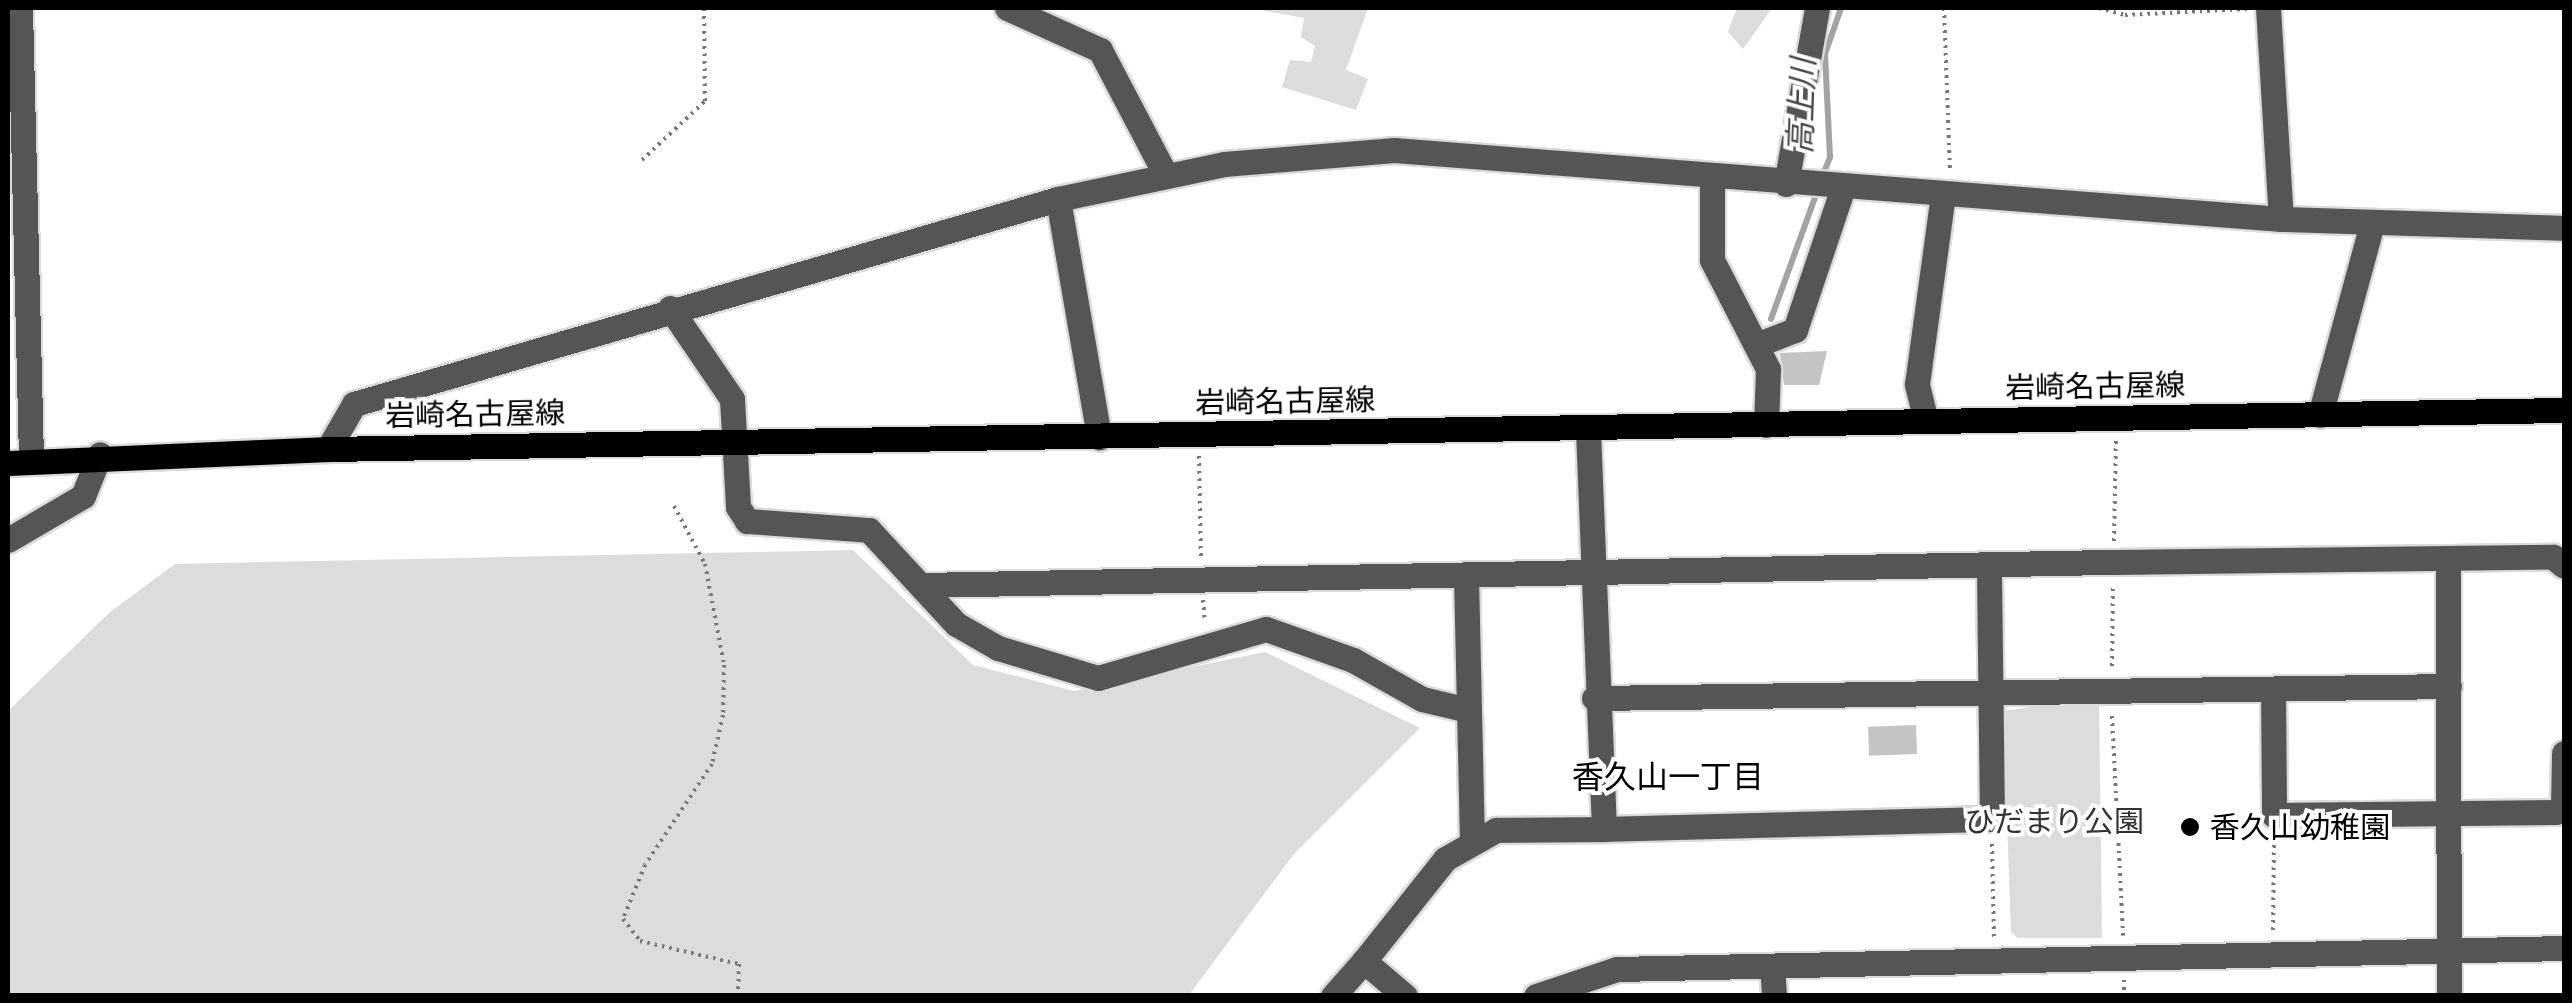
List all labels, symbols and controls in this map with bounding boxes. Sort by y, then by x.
water label: 高上川 [1781,57,1823,155]
street label: 岩崎名古屋線 [2005,366,2185,406]
street label: 岩崎名古屋線 [1195,381,1375,421]
street label: 岩崎名古屋線 [385,394,565,434]
district label: 香久山一丁目 [1572,758,1764,796]
park label: ひだまり公園 [1964,803,2144,839]
place label: 香久山幼稚園 [2210,809,2390,845]
marker: 香久山幼稚園 [2179,816,2201,838]

